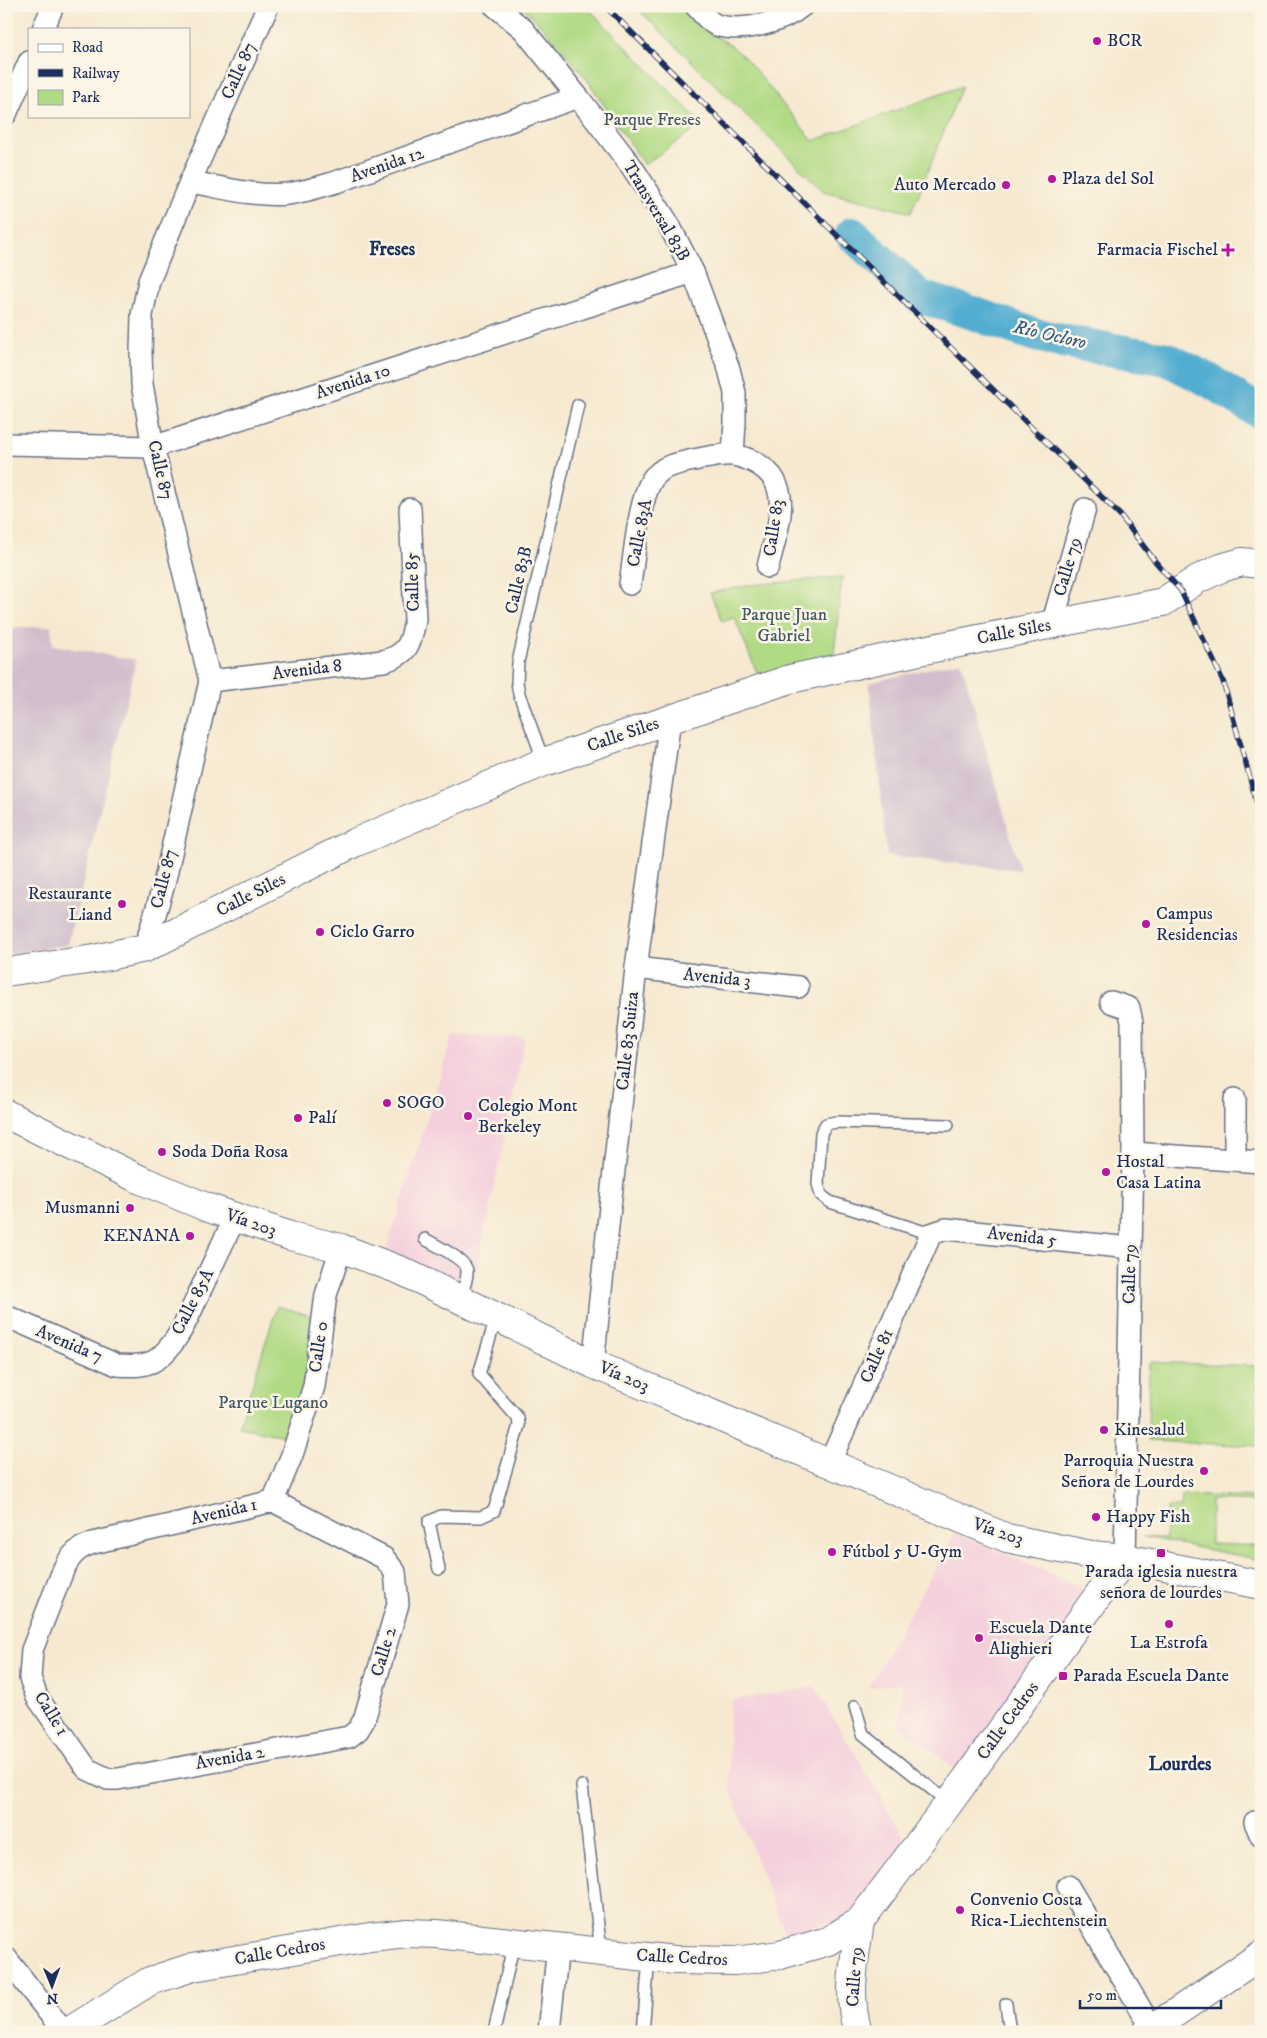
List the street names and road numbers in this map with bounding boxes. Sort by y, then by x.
street label: Calle 87 [217,39,261,103]
street label: Avenida 12 [347,142,427,188]
street label: Transversal 83B [617,157,695,265]
street label: Avenida 10 [313,360,393,404]
street label: Calle 87 [143,438,177,502]
street label: Calle 83A [623,497,657,569]
street label: Calle 83 [759,498,789,558]
street label: Calle 79 [1049,535,1087,599]
street label: Calle 83B [501,544,537,616]
street label: Calle 85 [401,552,425,612]
street label: Calle Siles [975,614,1053,650]
street label: Avenida 8 [271,655,343,685]
street label: Calle Siles [584,712,662,758]
street label: Calle 87 [146,847,182,911]
street label: Calle Siles [213,868,289,922]
street label: Avenida 3 [682,964,752,992]
street label: Calle 83 Suiza [612,990,644,1092]
street label: Vía 203 [222,1204,279,1242]
street label: Avenida 5 [986,1222,1058,1252]
street label: Calle 79 [1118,1244,1142,1304]
street label: Calle 85A [167,1265,219,1339]
street label: Avenida 7 [32,1320,106,1368]
street label: Calle 0 [305,1320,333,1374]
street label: Calle 81 [855,1325,899,1387]
street label: Vía 203 [595,1356,652,1397]
street label: Avenida 1 [189,1494,259,1530]
street label: Vía 203 [969,1513,1026,1551]
street label: Calle 2 [366,1624,402,1679]
street label: Calle Cedros [972,1678,1044,1764]
street label: Calle 1 [29,1688,73,1740]
street label: Avenida 2 [194,1741,266,1775]
street label: Calle Cedros [233,1933,327,1971]
street label: Calle Cedros [636,1945,728,1971]
street label: Calle 79 [842,1946,868,2008]

